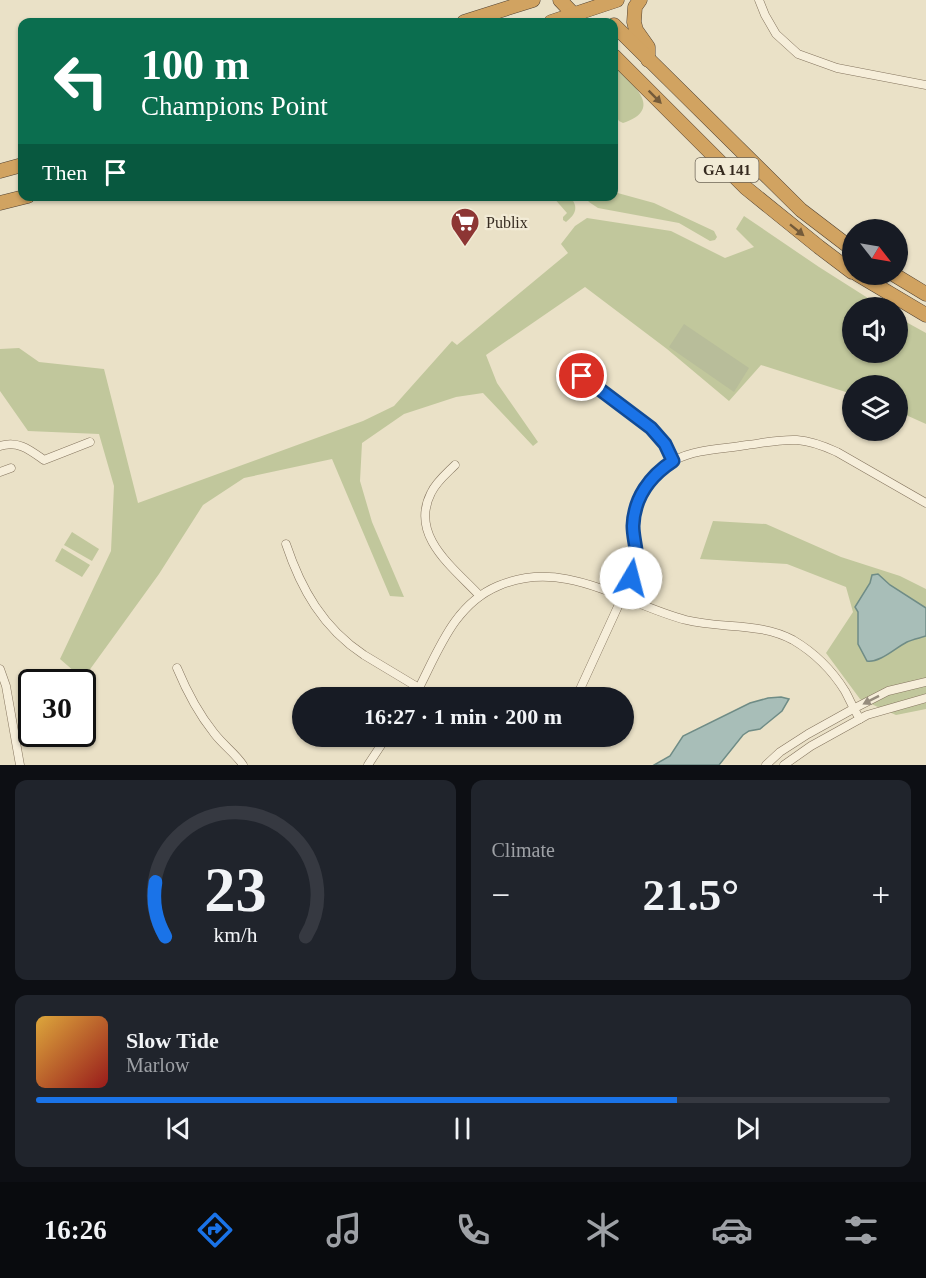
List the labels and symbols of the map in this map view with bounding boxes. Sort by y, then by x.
one-way arrow [647,90,661,104]
road number: GA 141 [696,158,758,182]
supermarket icon: Publix [449,206,481,248]
place label: Publix [486,214,528,231]
north arrow [842,219,908,285]
one-way arrow [790,223,805,235]
pin [556,350,607,401]
position arrow [599,546,663,610]
speed limit sign: 30 [18,669,96,747]
one-way arrow [862,695,879,705]

